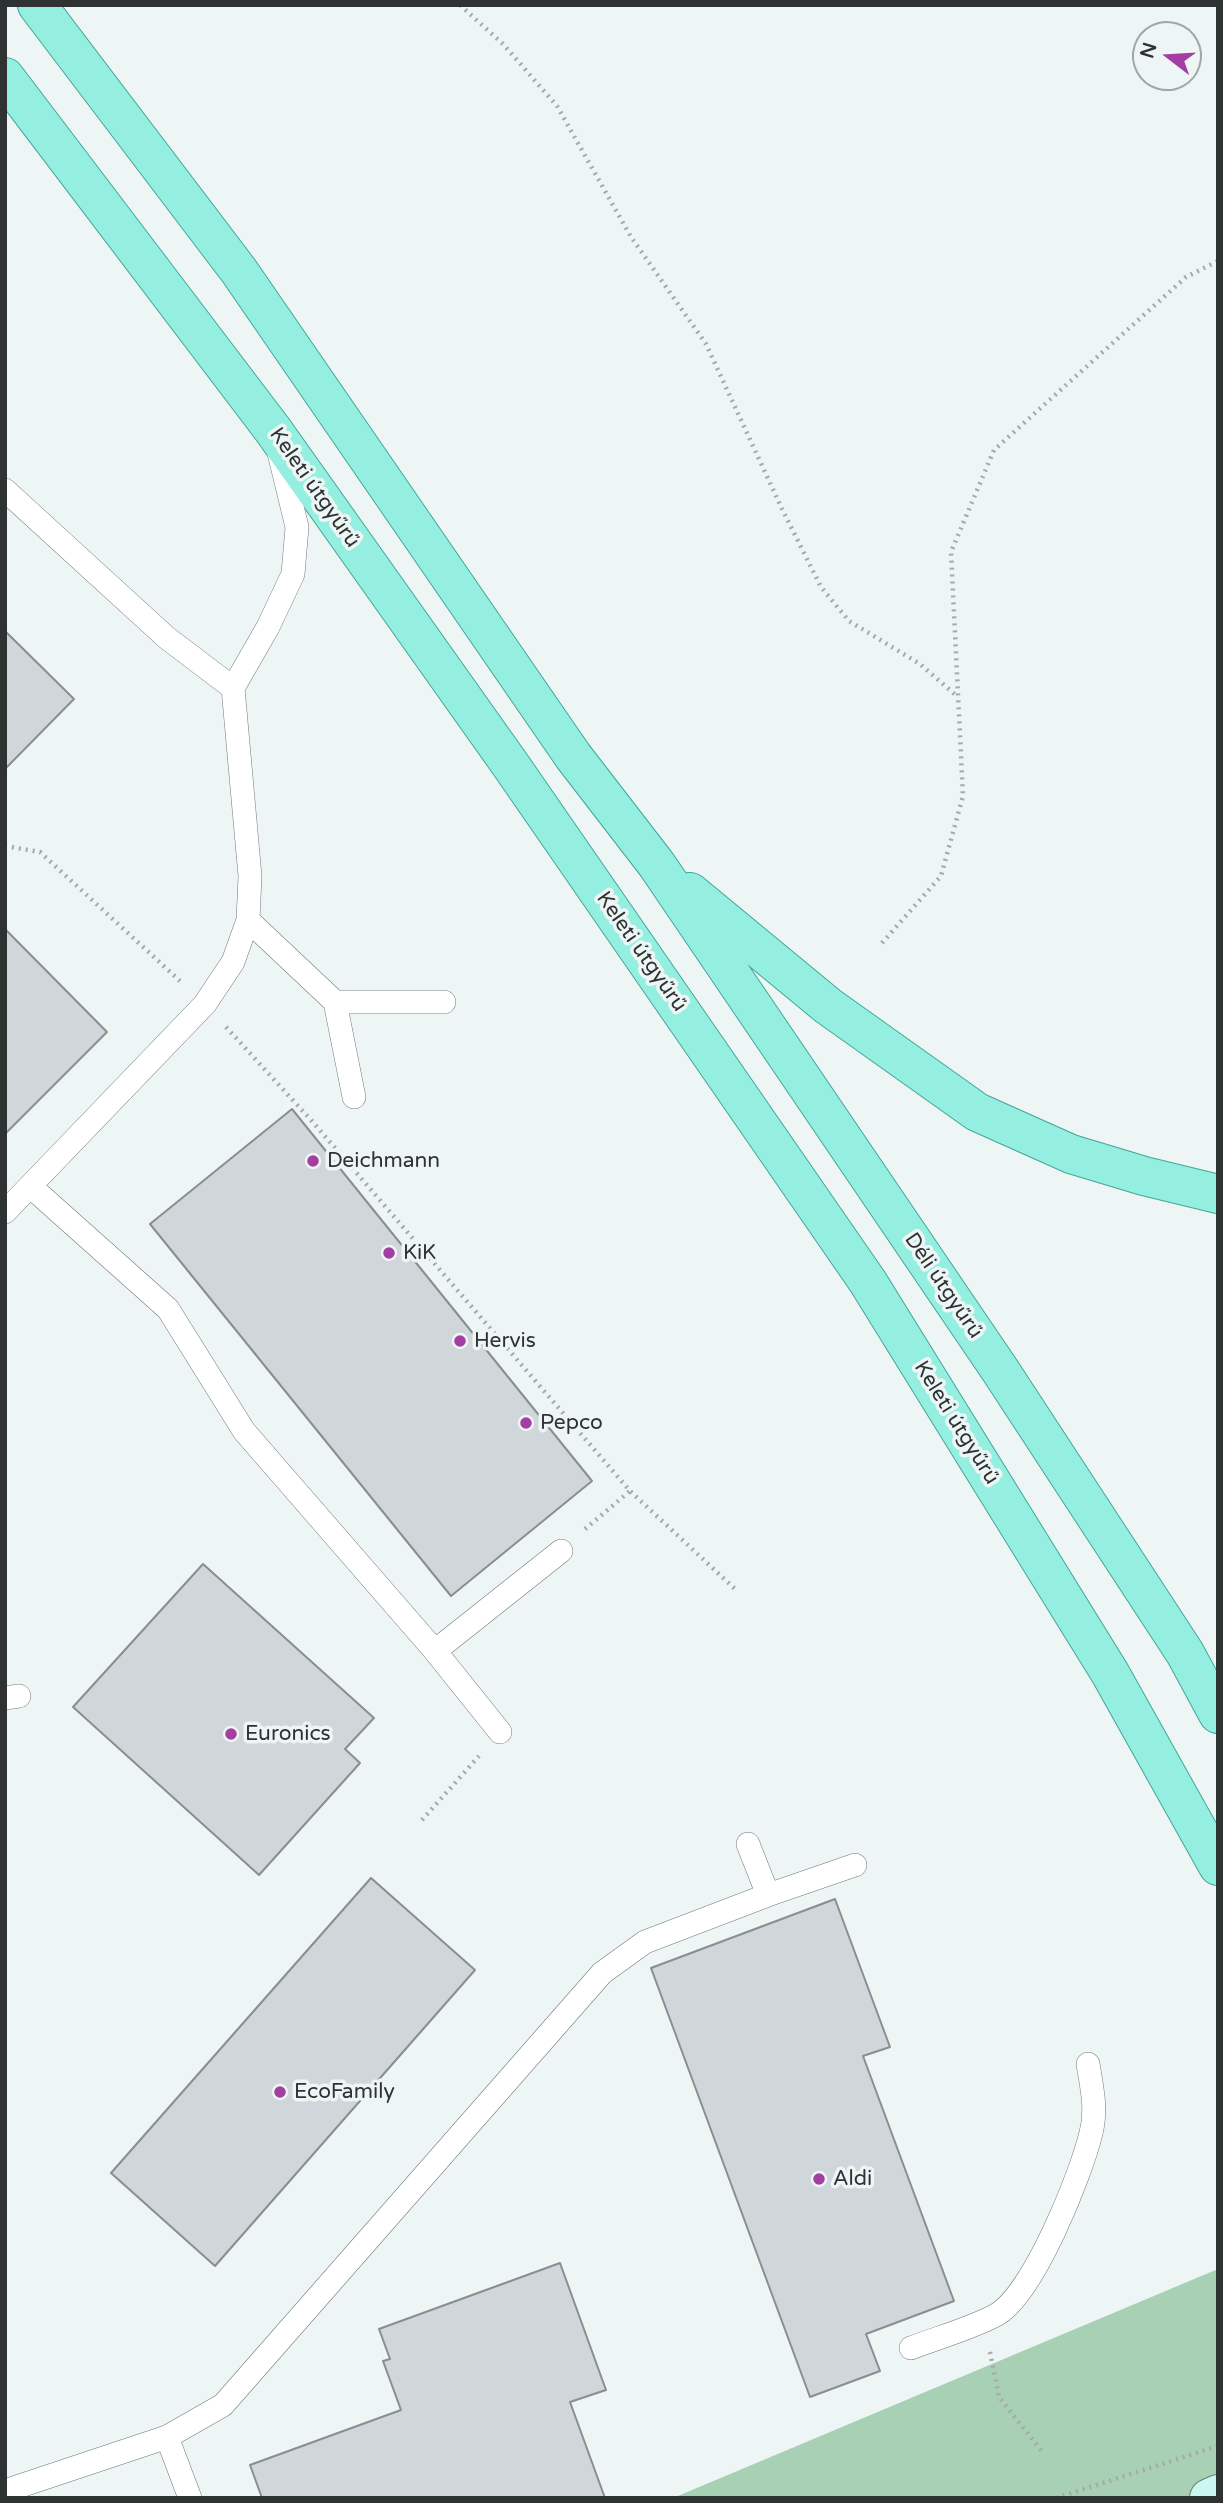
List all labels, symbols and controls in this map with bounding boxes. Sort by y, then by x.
north arrow [1132,21,1202,91]
text: N [1136,40,1162,61]
street label: Keleti útgyűrű [263,423,365,553]
street label: Keleti útgyűrű [590,887,692,1017]
place label: Deichmann [327,1148,440,1174]
marker: Deichmann [305,1153,321,1169]
street label: Déli útgyűrű [898,1228,988,1344]
place label: KiK [403,1240,436,1266]
marker: KiK [381,1245,397,1261]
place label: Hervis [474,1328,536,1354]
marker: Hervis [452,1333,468,1349]
street label: Keleti útgyűrű [908,1357,1004,1489]
place label: Pepco [540,1410,603,1436]
marker: Pepco [518,1415,534,1431]
place label: Euronics [245,1721,331,1747]
marker: Euronics [223,1726,239,1742]
place label: EcoFamily [294,2079,395,2105]
marker: EcoFamily [272,2084,288,2100]
place label: Aldi [833,2166,872,2192]
marker: Aldi [811,2171,827,2187]

